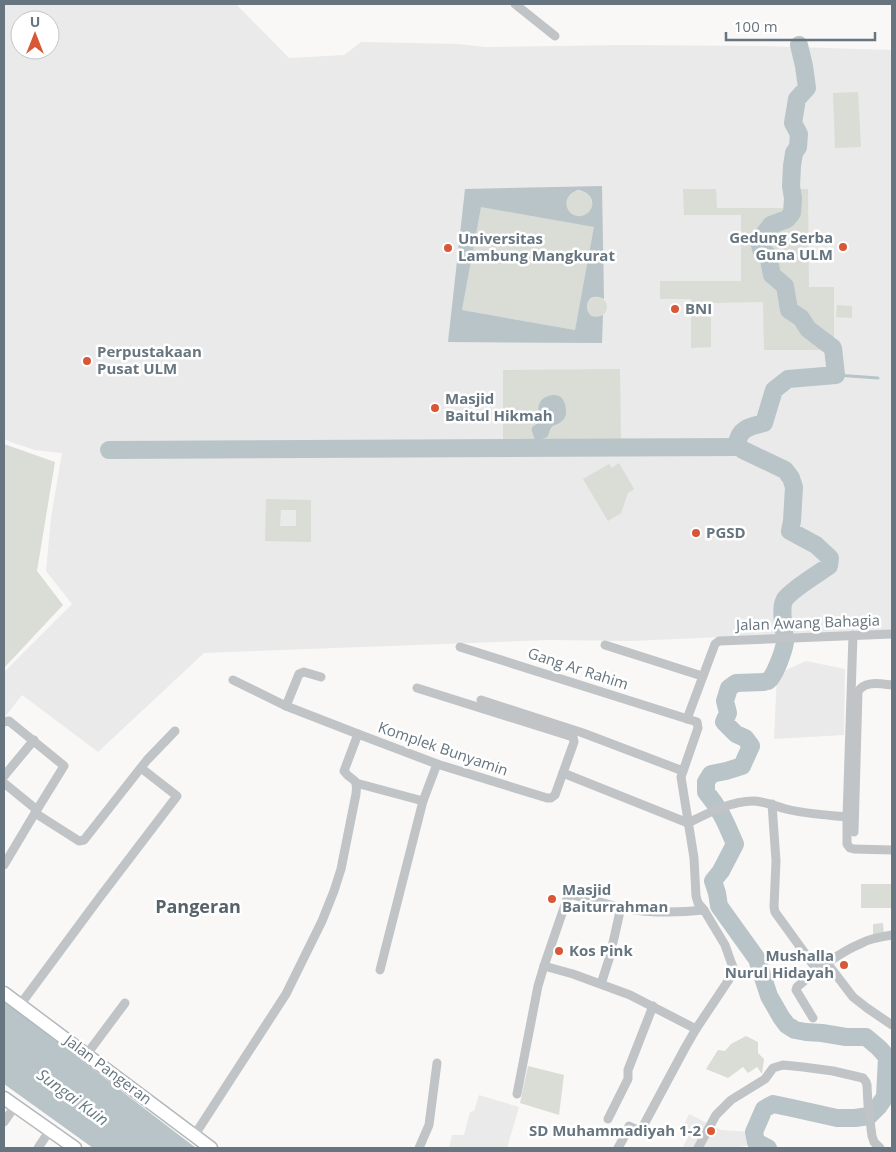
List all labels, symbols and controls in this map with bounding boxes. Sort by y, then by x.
north arrow [10,10,60,60]
scale bar [726,10,875,42]
text: U [30,12,40,31]
text: 100 m [734,16,778,36]
place label: Gedung Serba Guna ULM [729,227,833,264]
place label: Universitas Lambung Mangkurat [458,228,615,265]
marker: Gedung Serba Guna ULM [837,241,849,253]
marker: Universitas Lambung Mangkurat [442,242,454,254]
place label: BNI [685,298,712,318]
marker: BNI [669,303,681,315]
place label: Perpustakaan Pusat ULM [97,341,202,378]
marker: Perpustakaan Pusat ULM [81,355,93,367]
place label: Masjid Baitul Hikmah [445,388,553,425]
marker: Masjid Baitul Hikmah [429,402,441,414]
place label: PGSD [706,522,746,542]
marker: PGSD [690,527,702,539]
street label: Jalan Awang Bahagia [734,609,880,635]
street label: Gang Ar Rahim [526,642,631,694]
street label: Komplek Bunyamin [376,716,511,780]
place label: Masjid Baiturrahman [562,879,668,916]
marker: Masjid Baiturrahman [546,893,558,905]
district label: Pangeran [155,894,241,918]
place label: Kos Pink [569,940,633,960]
marker: Kos Pink [553,945,565,957]
place label: Mushalla Nurul Hidayah [725,945,834,982]
marker: Mushalla Nurul Hidayah [838,959,850,971]
street label: Jalan Pangeran [59,1029,156,1109]
water label: Sungai Kuin [33,1064,113,1130]
place label: SD Muhammadiyah 1-2 [529,1120,701,1140]
marker: SD Muhammadiyah 1-2 [705,1125,717,1137]

